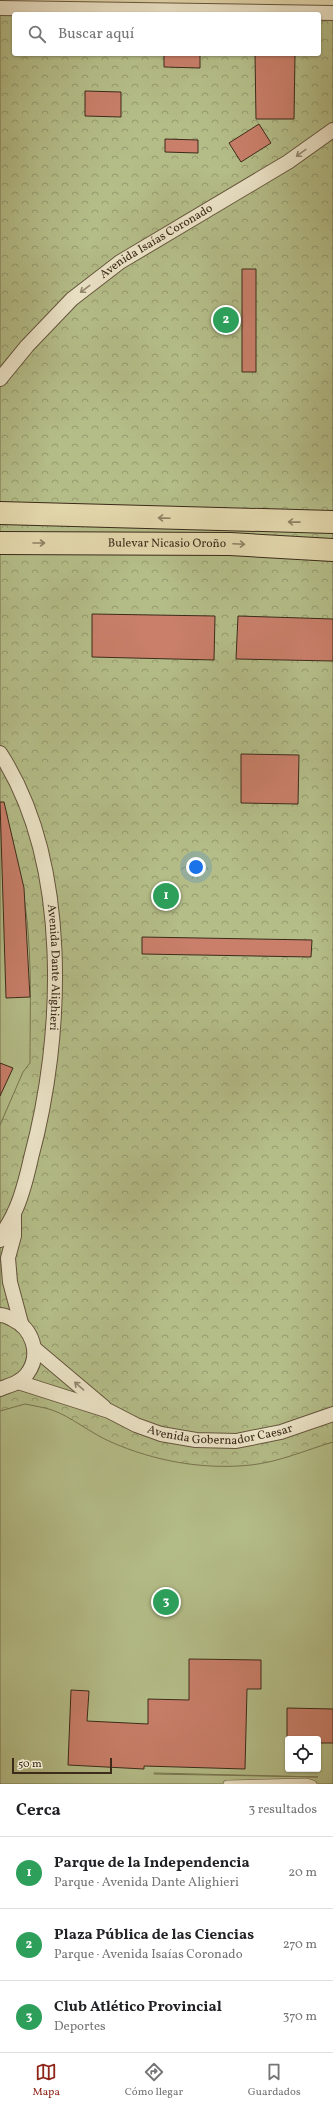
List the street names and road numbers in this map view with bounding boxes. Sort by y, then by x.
street label: Avenida Isaías Coronado [97,201,216,283]
street label: Bulevar Nicasio Oroño [108,535,226,552]
street label: Avenida Dante Alighieri [43,903,63,1032]
street label: Avenida Gobernador Caesar [145,1421,295,1449]

